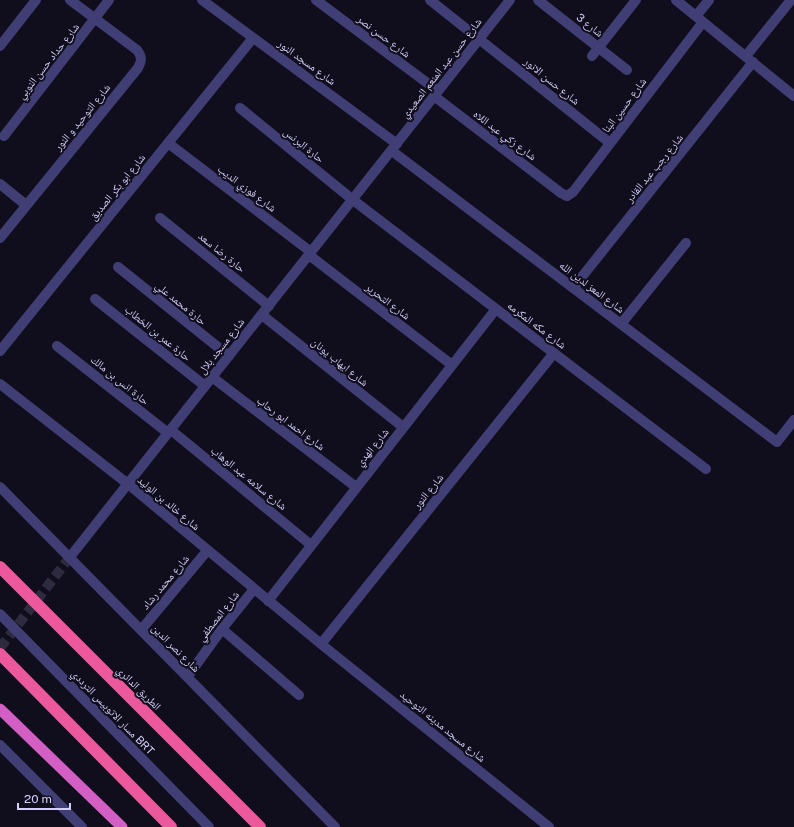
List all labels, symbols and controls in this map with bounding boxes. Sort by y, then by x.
street label: شارع 3 [574,11,606,40]
street label: شارع حسن نصر [354,12,413,61]
street label: شارع حسن عبد المنعم الصعيدي [398,16,486,122]
street label: شارع حداد حسن النوبي [15,21,84,103]
street label: شارع مسجد النور [274,36,338,88]
street label: شارع حسن الانور [521,54,582,108]
street label: شارع حسين البنا [600,75,649,135]
street label: شارع التوحيد و النور [51,81,113,154]
street label: شارع زكي عبد اللاه [470,108,539,165]
street label: حارة البرنس [281,125,326,166]
street label: شارع رجب عبد القادر [622,132,686,206]
street label: شارع ابو بكر الصديق [87,151,148,223]
street label: شارع فوزي الديب [214,162,279,216]
street label: حارة رضا سعد [196,230,248,274]
street label: شارع المعز لدين الله [557,259,627,316]
street label: حارة محمد علي [151,279,209,329]
street label: شارع التحرير [362,280,413,322]
street label: شارع مكه المكرمه [505,299,569,352]
street label: حارة عمر بن الخطاب [122,303,193,364]
street label: شارع مسجد بلال [196,316,247,377]
street label: شارع ايهاب يونان [309,336,371,389]
street label: حارة انس بن مالك [88,353,151,408]
street label: شارع احمد ابو رحاب [254,394,327,453]
street label: شارع الهدي [353,426,393,470]
street label: شارع سلامه عبد الوهاب [208,444,289,513]
street label: شارع النور [410,471,446,512]
street label: شارع خالد بن الوليد [135,474,202,533]
street label: شارع محمد رشاد [139,552,192,612]
street label: شارع المصطفي [195,589,244,645]
street label: شارع نصر الدين [149,622,202,675]
street label: الطريق الدائري [113,664,163,714]
street label: مسار الاتوبيس الترددي BRT [67,667,157,759]
street label: شارع مسجد مدينه التوحيد [397,688,488,765]
scale bar [18,785,70,811]
text: 20 m [24,792,52,806]

